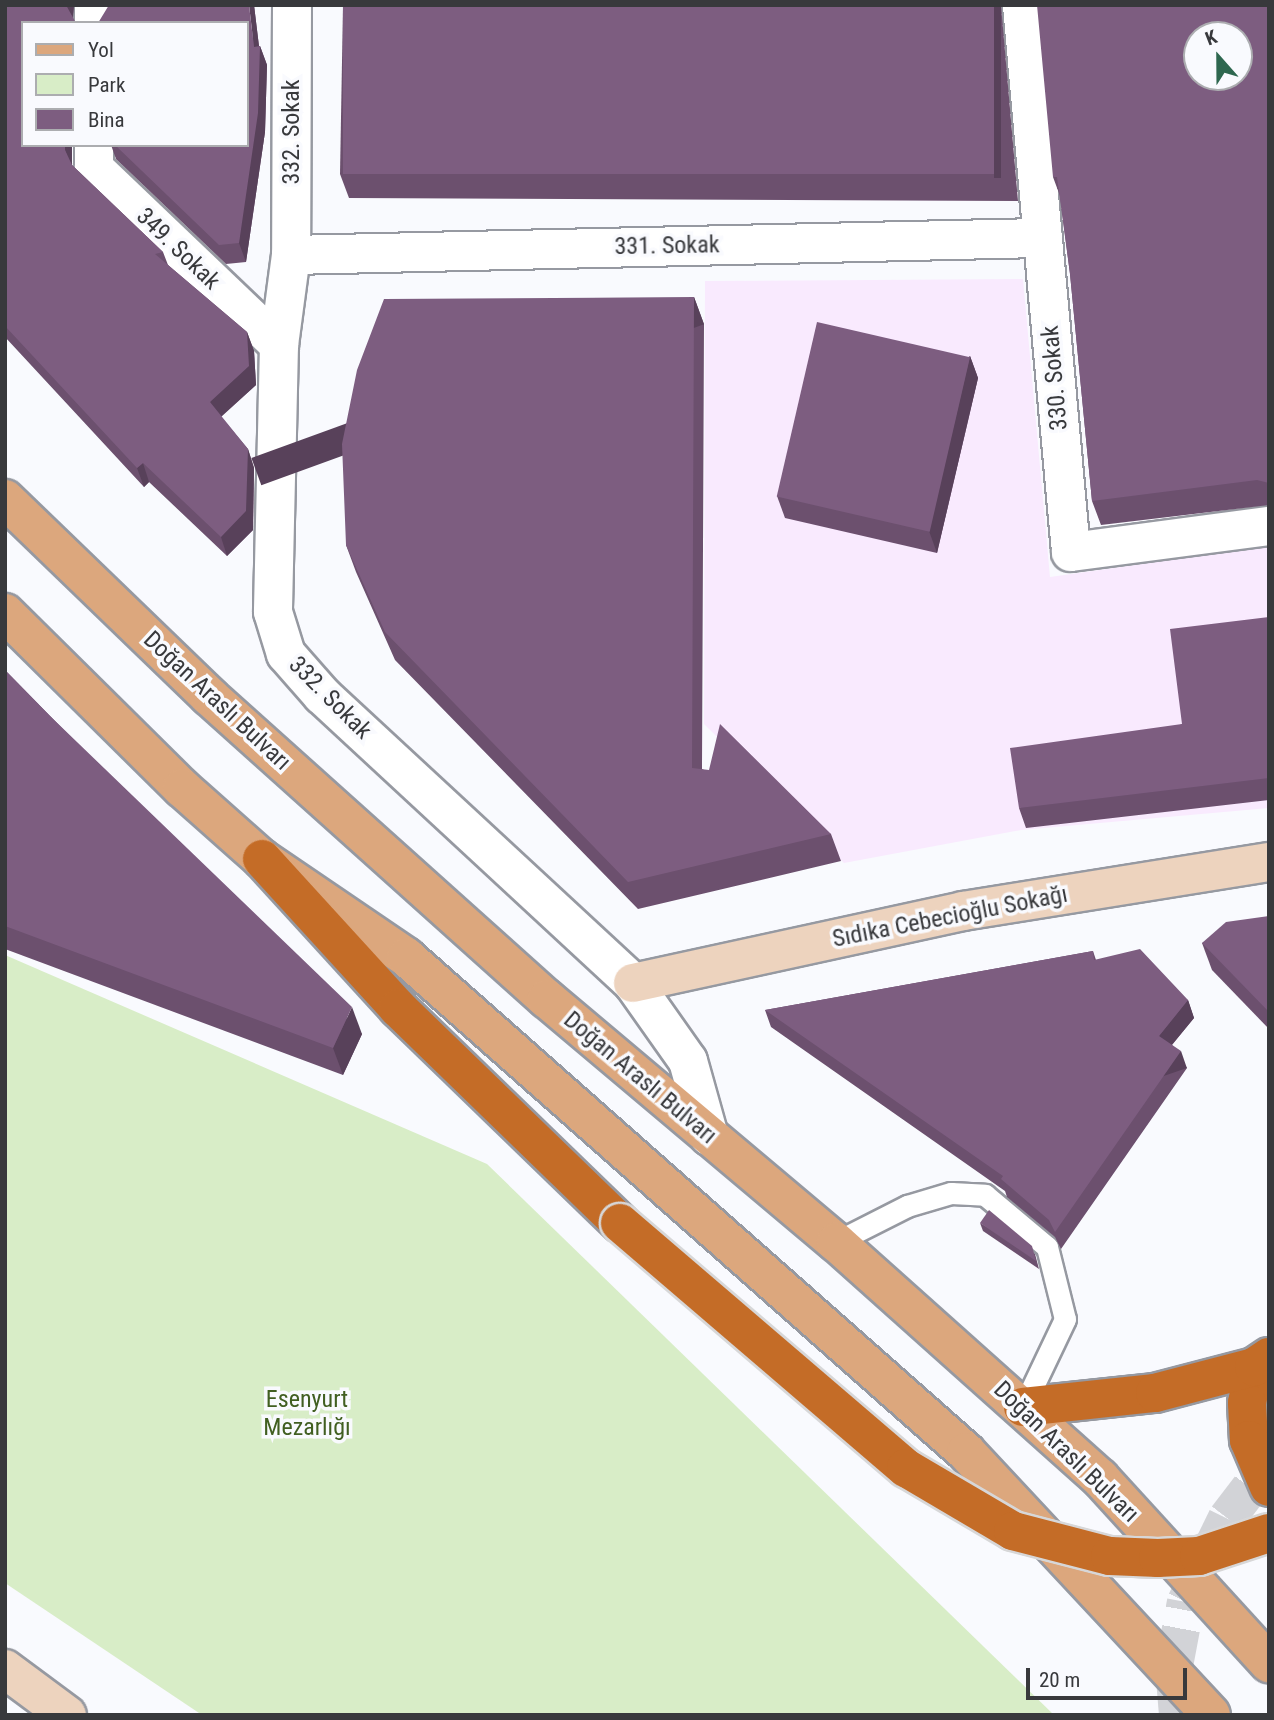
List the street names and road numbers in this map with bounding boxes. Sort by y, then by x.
street label: 332. Sokak [278,80,306,184]
street label: 349. Sokak [130,202,226,296]
street label: 331. Sokak [614,231,720,261]
street label: 330. Sokak [1036,324,1074,432]
street label: Doğan Araslı Bulvarı [137,625,297,777]
street label: 332. Sokak [283,651,377,745]
street label: Sıdıka Cebecioğlu Sokağı [830,880,1070,954]
street label: Doğan Araslı Bulvarı [558,1006,722,1150]
street label: Doğan Araslı Bulvarı [987,1375,1145,1529]

